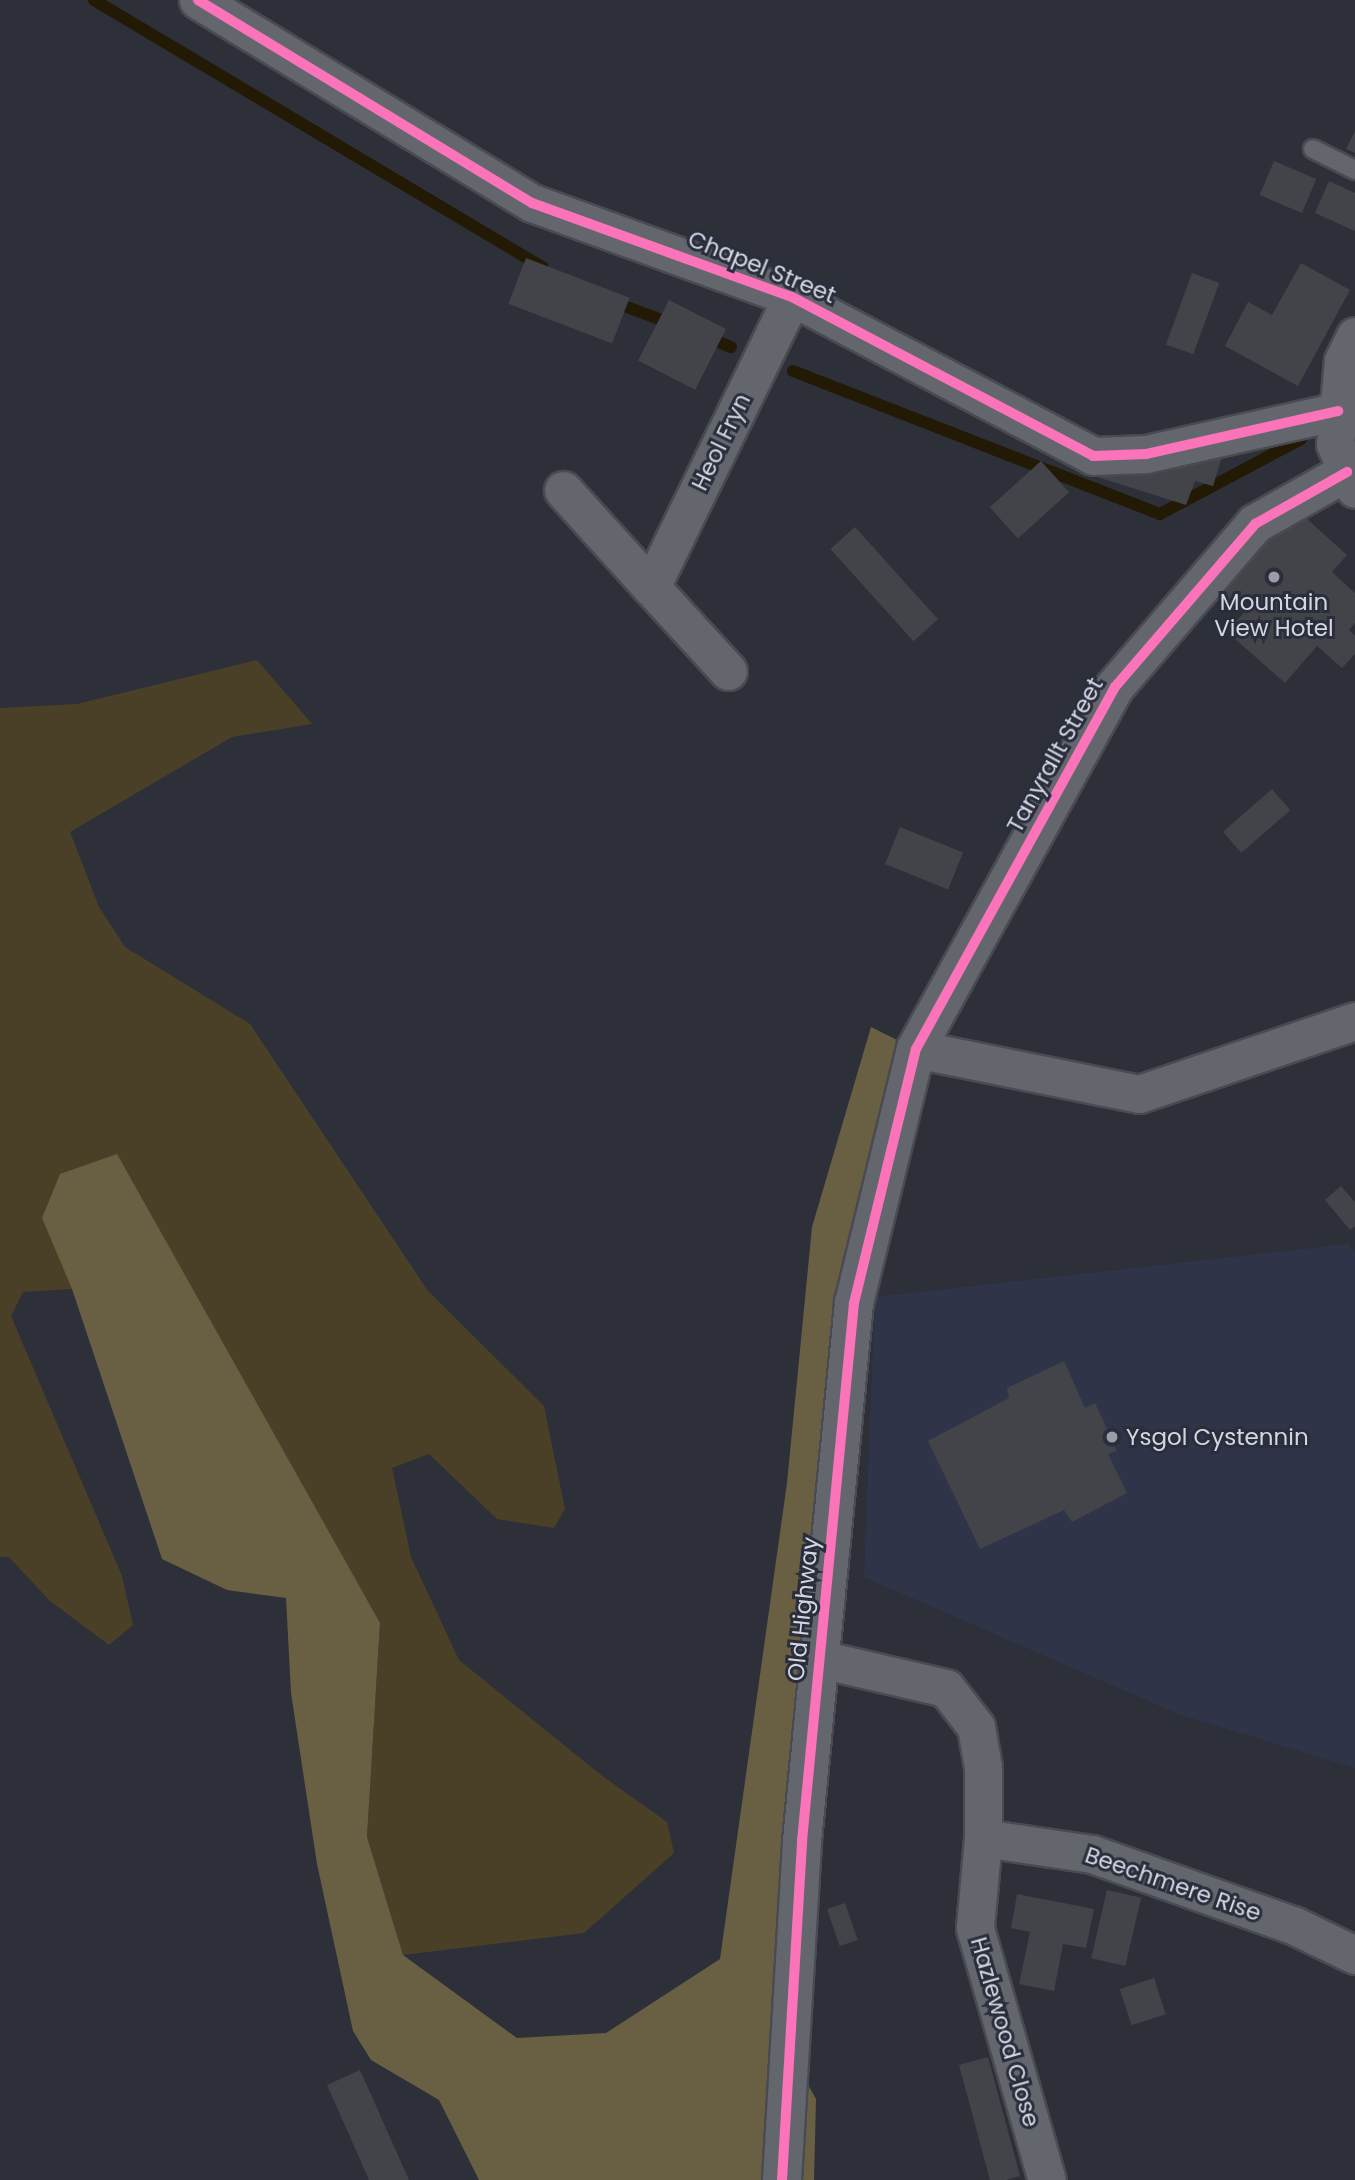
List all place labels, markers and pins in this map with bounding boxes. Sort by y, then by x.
marker: Mountain View Hotel [1266,569,1282,585]
place label: Mountain View Hotel [1214,588,1334,642]
place label: Ysgol Cystennin [1126,1423,1309,1451]
marker: Ysgol Cystennin [1104,1429,1120,1445]

